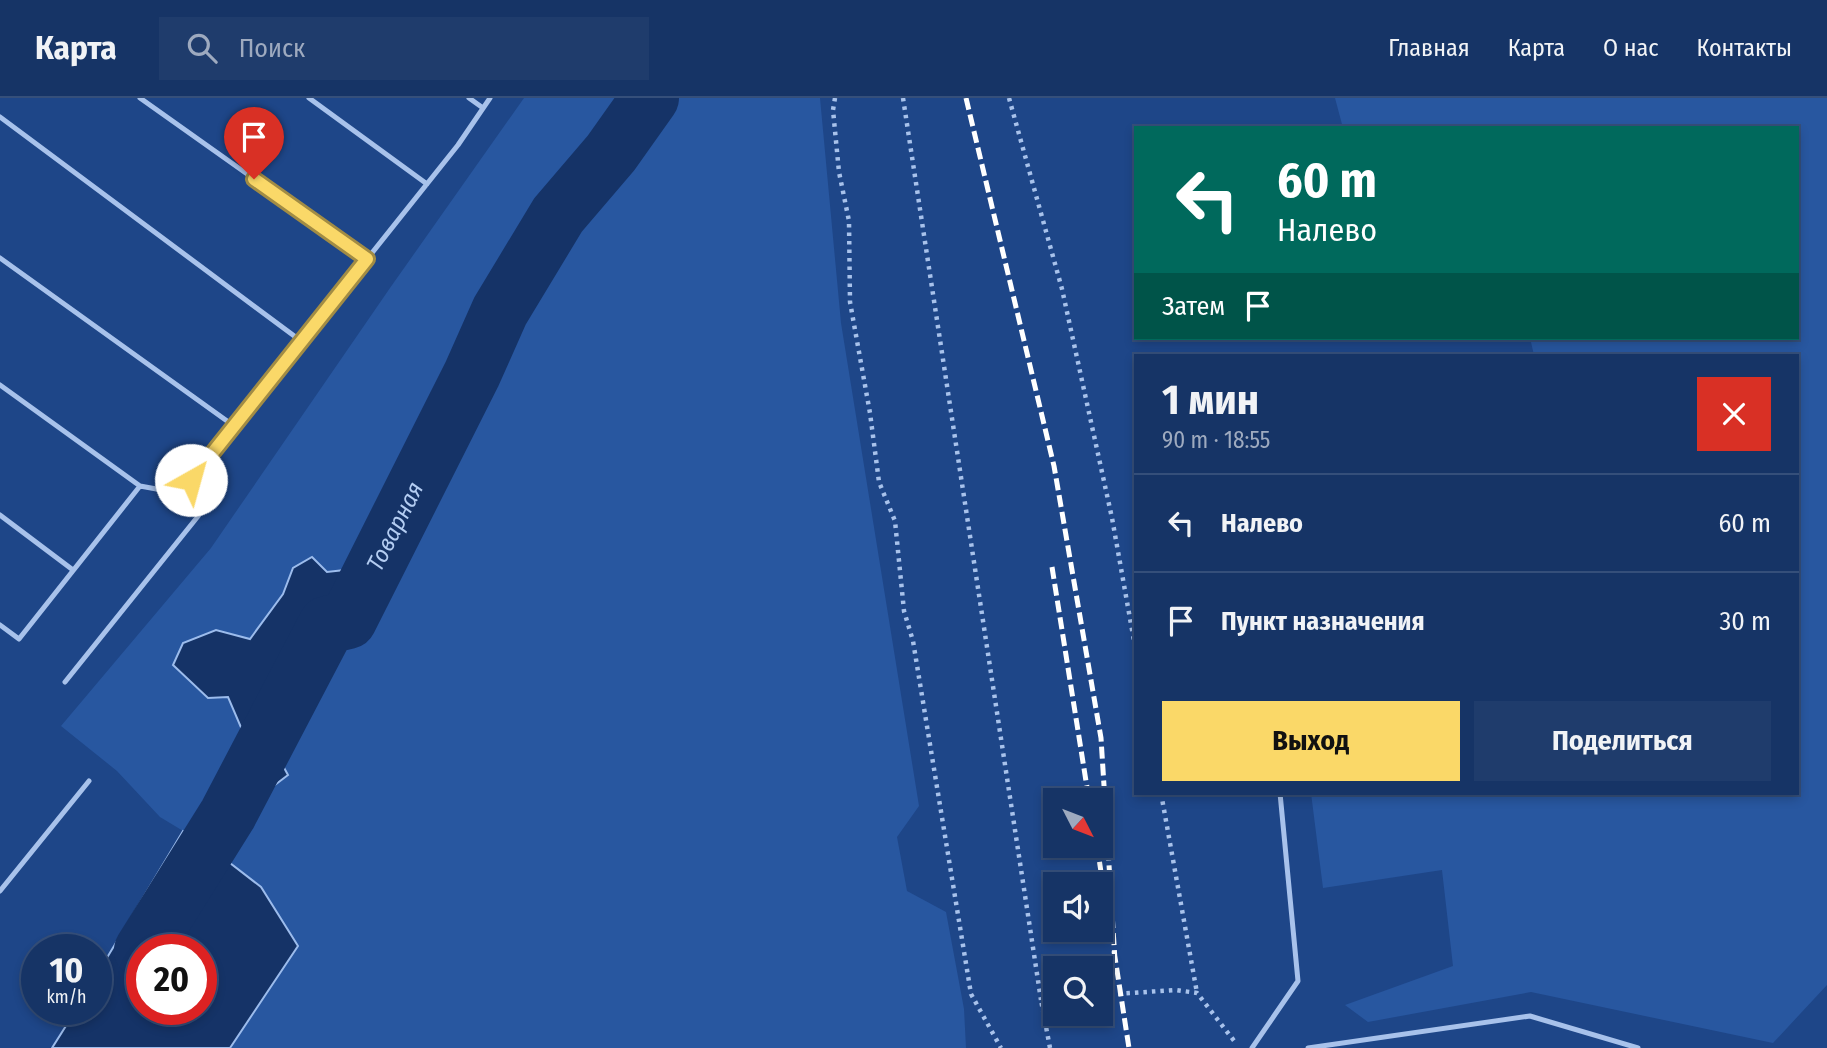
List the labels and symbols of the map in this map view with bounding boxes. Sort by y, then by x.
pin [224,107,284,179]
position arrow [154,443,228,517]
water label: Товарная [361,477,429,576]
north arrow [1043,788,1113,858]
speed limit sign: 20 [126,934,217,1025]

